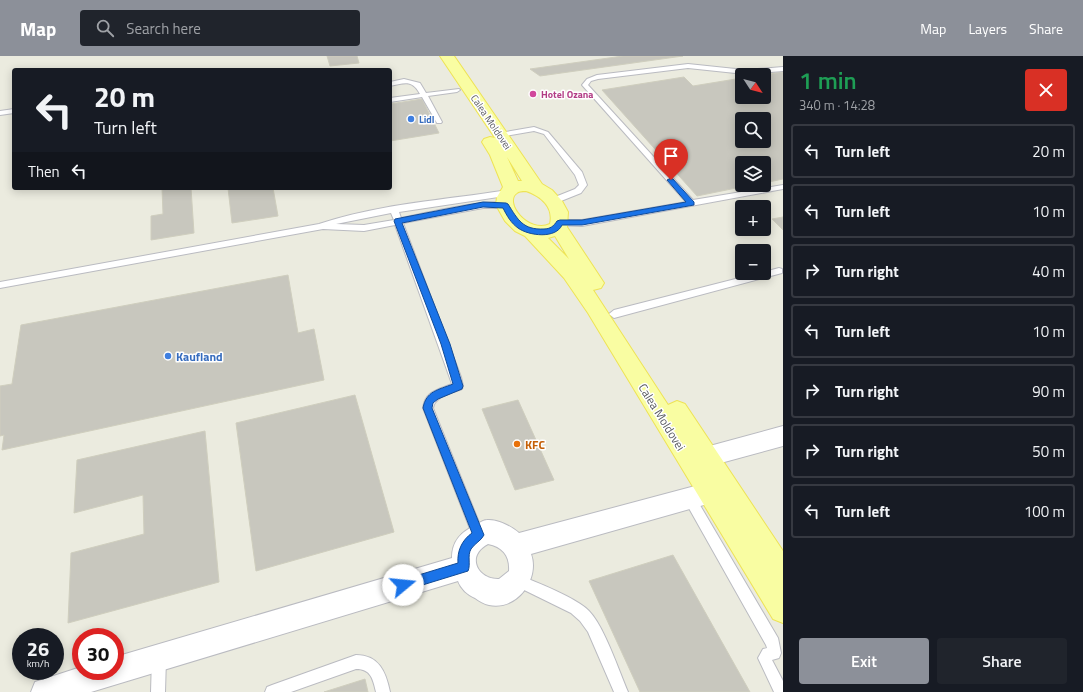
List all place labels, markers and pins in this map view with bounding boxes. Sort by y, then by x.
place label: Hotel Ozana [541,87,593,102]
marker: Hotel Ozana [528,89,538,99]
place label: Lidl [419,112,435,127]
marker: Lidl [406,114,416,124]
pin [654,139,688,180]
place label: Kaufland [176,347,223,366]
marker: Kaufland [163,351,173,361]
place label: KFC [525,435,545,454]
marker: KFC [512,439,522,449]

